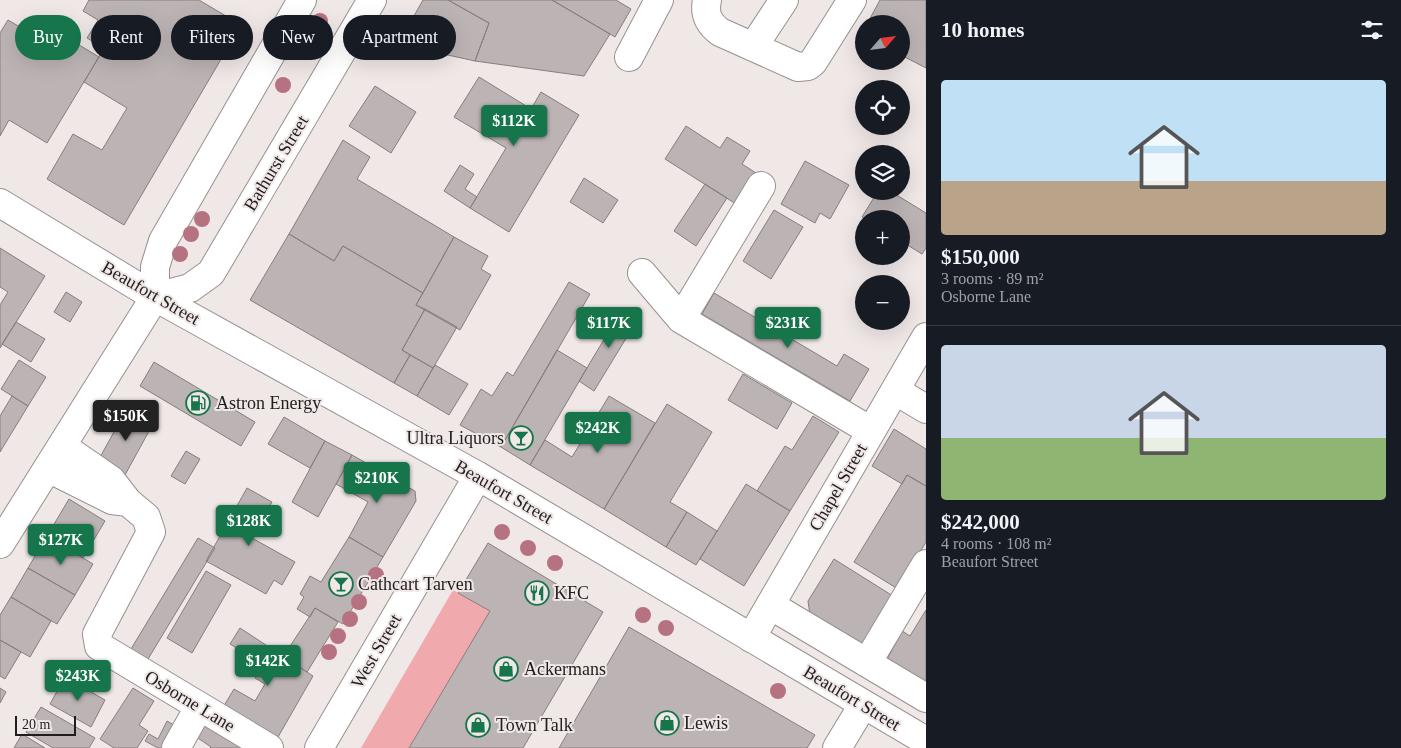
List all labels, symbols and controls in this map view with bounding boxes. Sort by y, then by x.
chip: Buy [15,15,81,60]
chip: Rent [91,15,161,60]
chip: Filters [171,15,253,60]
chip: New [263,15,333,60]
chip: Apartment [343,15,456,60]
north arrow [855,15,910,70]
map controls [855,15,910,330]
icon: filters [1358,16,1386,44]
text: 10 homes [941,18,1024,42]
button: locate [855,80,910,135]
pin: $112K [479,104,549,147]
street label: Bathurst Street [240,112,312,214]
text: $112K [492,112,536,129]
icon: home [1119,112,1209,202]
button: layers [855,145,910,200]
button: + [855,210,910,265]
text: $150,000 [941,245,1020,269]
street label: Beaufort Street [99,257,203,329]
text: 3 rooms · 89 m² [941,270,1044,287]
button: − [855,275,910,330]
text: Osborne Lane [941,288,1031,305]
pin: $117K [574,306,644,349]
pin: $231K [753,306,823,349]
text: $117K [587,314,631,331]
text: $231K [766,314,810,331]
icon: home [1119,378,1209,468]
fuel station icon: Astron Energy [185,390,211,416]
place label: Astron Energy [216,393,321,413]
pin: $150K [91,400,161,442]
text: $150K [104,407,148,424]
pin: $242K [563,412,633,454]
text: $242K [576,419,620,436]
bar icon: Ultra Liquors [508,425,534,451]
place label: Ultra Liquors [407,428,504,448]
street label: Chapel Street [805,440,871,534]
street label: Beaufort Street [452,456,556,528]
pin: $210K [342,462,412,504]
text: $210K [355,469,399,486]
pin: $128K [214,504,284,547]
text: $242,000 [941,510,1020,534]
text: $128K [227,512,271,529]
pin: $127K [26,524,96,566]
text: $127K [39,531,83,548]
text: 4 rooms · 108 m² [941,535,1052,552]
text: Beaufort Street [941,553,1038,570]
bar icon: Cathcart Tarven [328,571,354,597]
place label: Cathcart Tarven [358,574,473,594]
restaurant icon: KFC [524,580,550,606]
place label: KFC [554,583,589,603]
street label: West Street [347,610,405,692]
pin: $142K [233,644,303,687]
text: $142K [246,652,290,669]
shop icon: Ackermans [493,656,519,682]
place label: Ackermans [524,659,606,679]
pin: $243K [43,660,113,702]
street label: Beaufort Street [800,661,904,735]
street label: Osborne Lane [141,666,239,736]
text: $243K [56,667,100,684]
shop icon: Lewis [654,710,680,736]
shop icon: Town Talk [465,712,491,738]
scale bar [15,713,76,736]
place label: Lewis [684,713,728,733]
place label: Town Talk [496,715,573,735]
text: 20 m [22,717,50,732]

